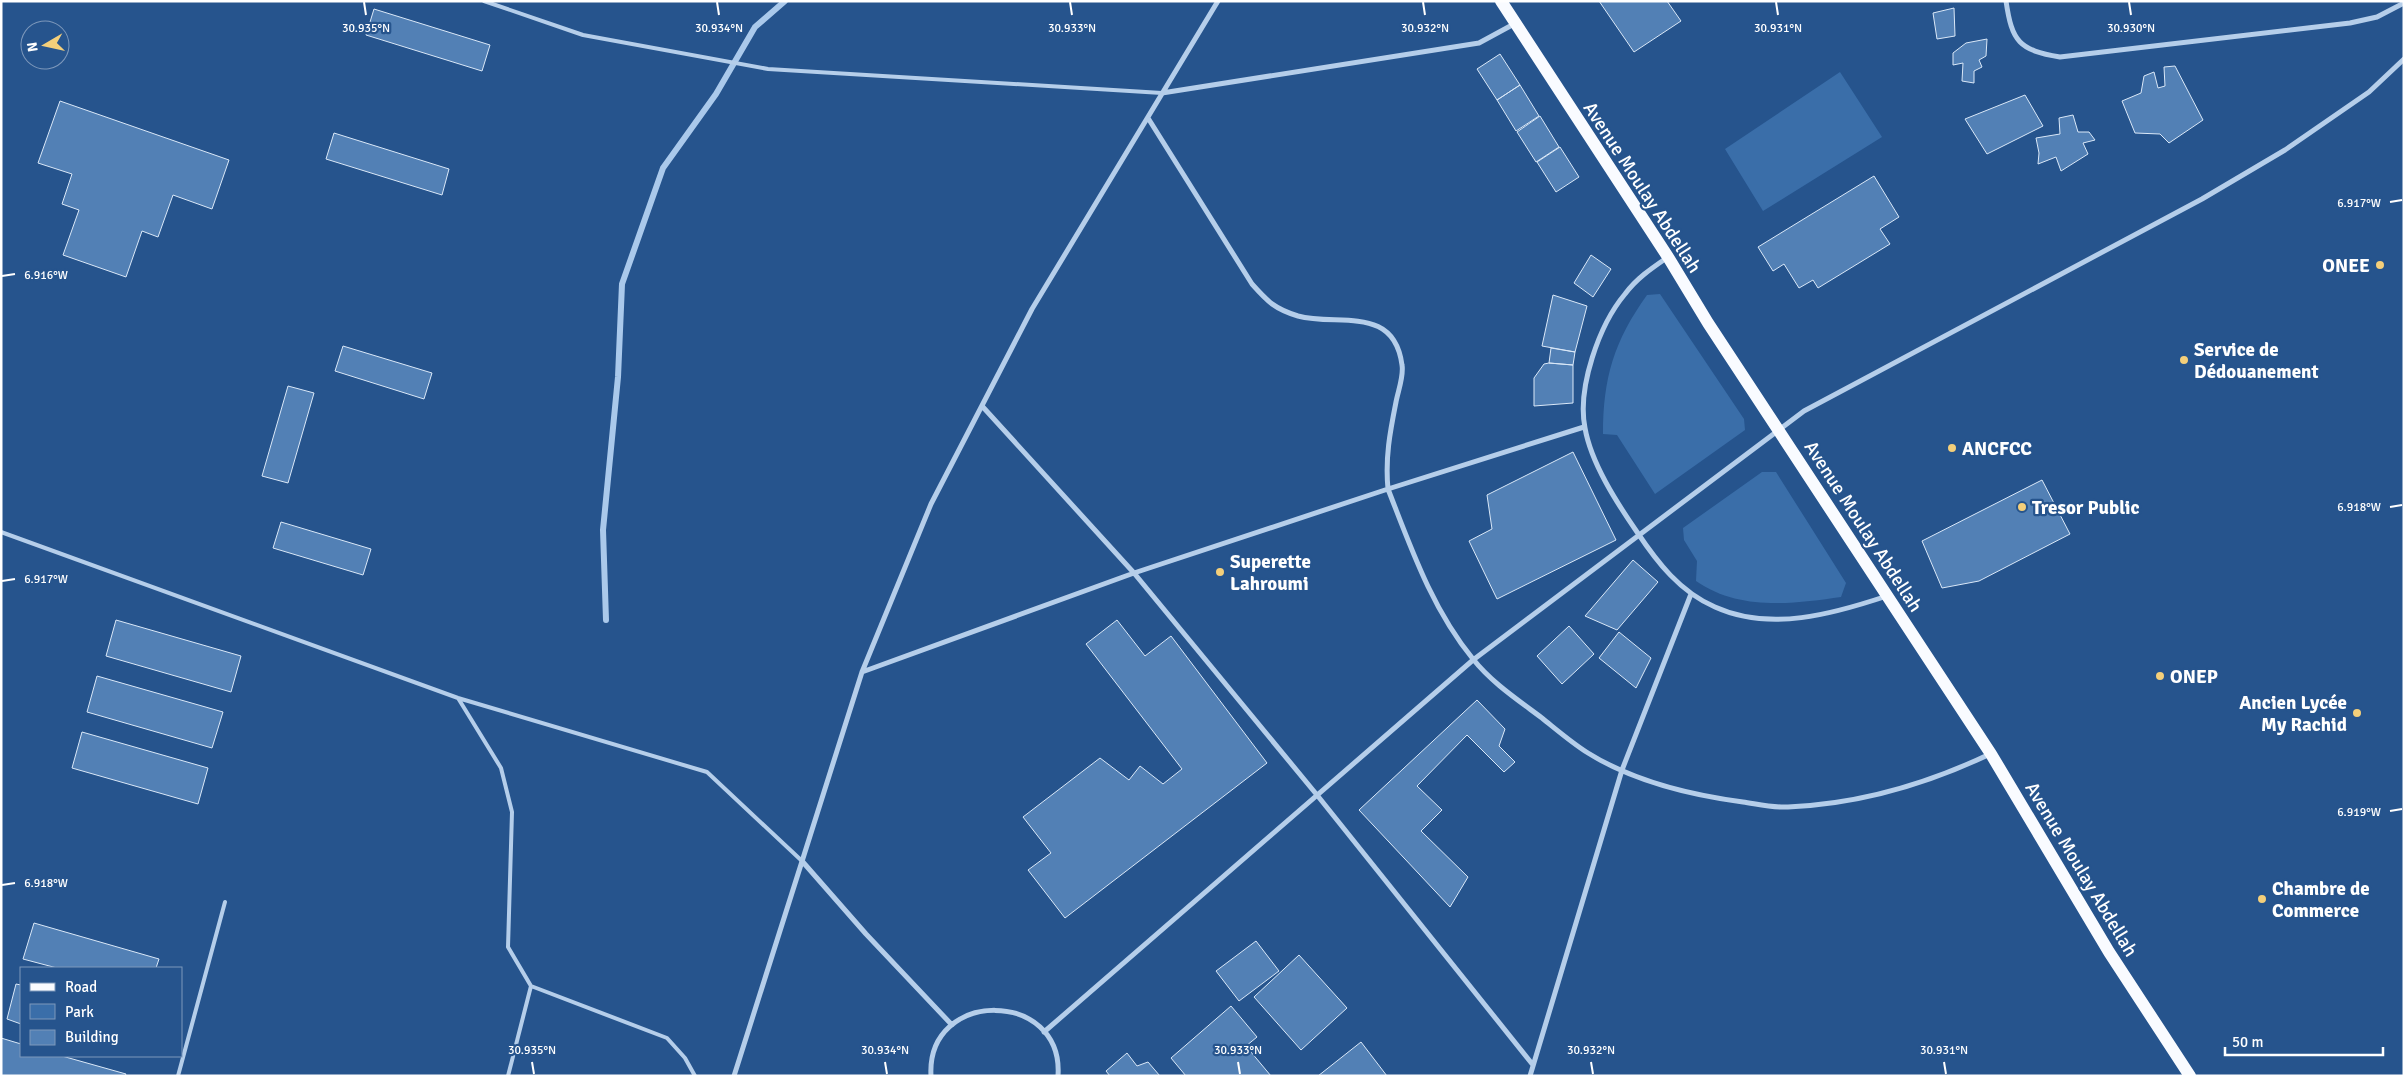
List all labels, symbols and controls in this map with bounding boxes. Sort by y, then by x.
north arrow [20,20,70,70]
text: 30.935°N [342,21,390,36]
text: 30.934°N [695,21,743,36]
text: 30.933°N [1048,21,1096,36]
text: 30.932°N [1401,21,1449,36]
text: 30.931°N [1754,21,1802,36]
text: 30.930°N [2107,21,2155,36]
text: N [23,41,42,53]
street label: Avenue Moulay Abdellah [1578,97,1707,278]
text: 6.917°W [2337,196,2381,211]
place label: ONEE [2322,254,2370,278]
marker: ONEE [2374,259,2386,271]
text: 6.916°W [24,268,68,283]
place label: Service de Dédouanement [2194,338,2319,384]
marker: Service de Dédouanement [2178,354,2190,366]
street label: Avenue Moulay Abdellah [1799,436,1928,617]
place label: ANCFCC [1962,437,2032,461]
marker: ANCFCC [1946,442,1958,454]
place label: Tresor Public [2032,496,2140,520]
text: 6.918°W [2337,500,2381,515]
marker: Tresor Public [2016,501,2028,513]
place label: Superette Lahroumi [1230,550,1311,596]
marker: Superette Lahroumi [1214,566,1226,578]
text: 6.917°W [24,572,68,587]
place label: ONEP [2170,665,2218,689]
marker: ONEP [2154,670,2166,682]
place label: Ancien Lycée My Rachid [2239,691,2347,737]
marker: Ancien Lycée My Rachid [2351,707,2363,719]
street label: Avenue Moulay Abdellah [2019,778,2143,961]
text: 6.919°W [2337,805,2381,820]
text: 6.918°W [24,876,68,891]
place label: Chambre de Commerce [2272,877,2370,923]
marker: Chambre de Commerce [2256,893,2268,905]
legend [20,967,182,1057]
text: Road [65,978,97,996]
text: Park [65,1003,94,1021]
scale bar [2225,1024,2382,1056]
text: Building [65,1028,119,1046]
text: 50 m [2232,1033,2263,1051]
text: 30.935°N [508,1043,556,1058]
text: 30.934°N [861,1043,909,1058]
text: 30.933°N [1214,1043,1262,1058]
text: 30.932°N [1567,1043,1615,1058]
text: 30.931°N [1920,1043,1968,1058]

